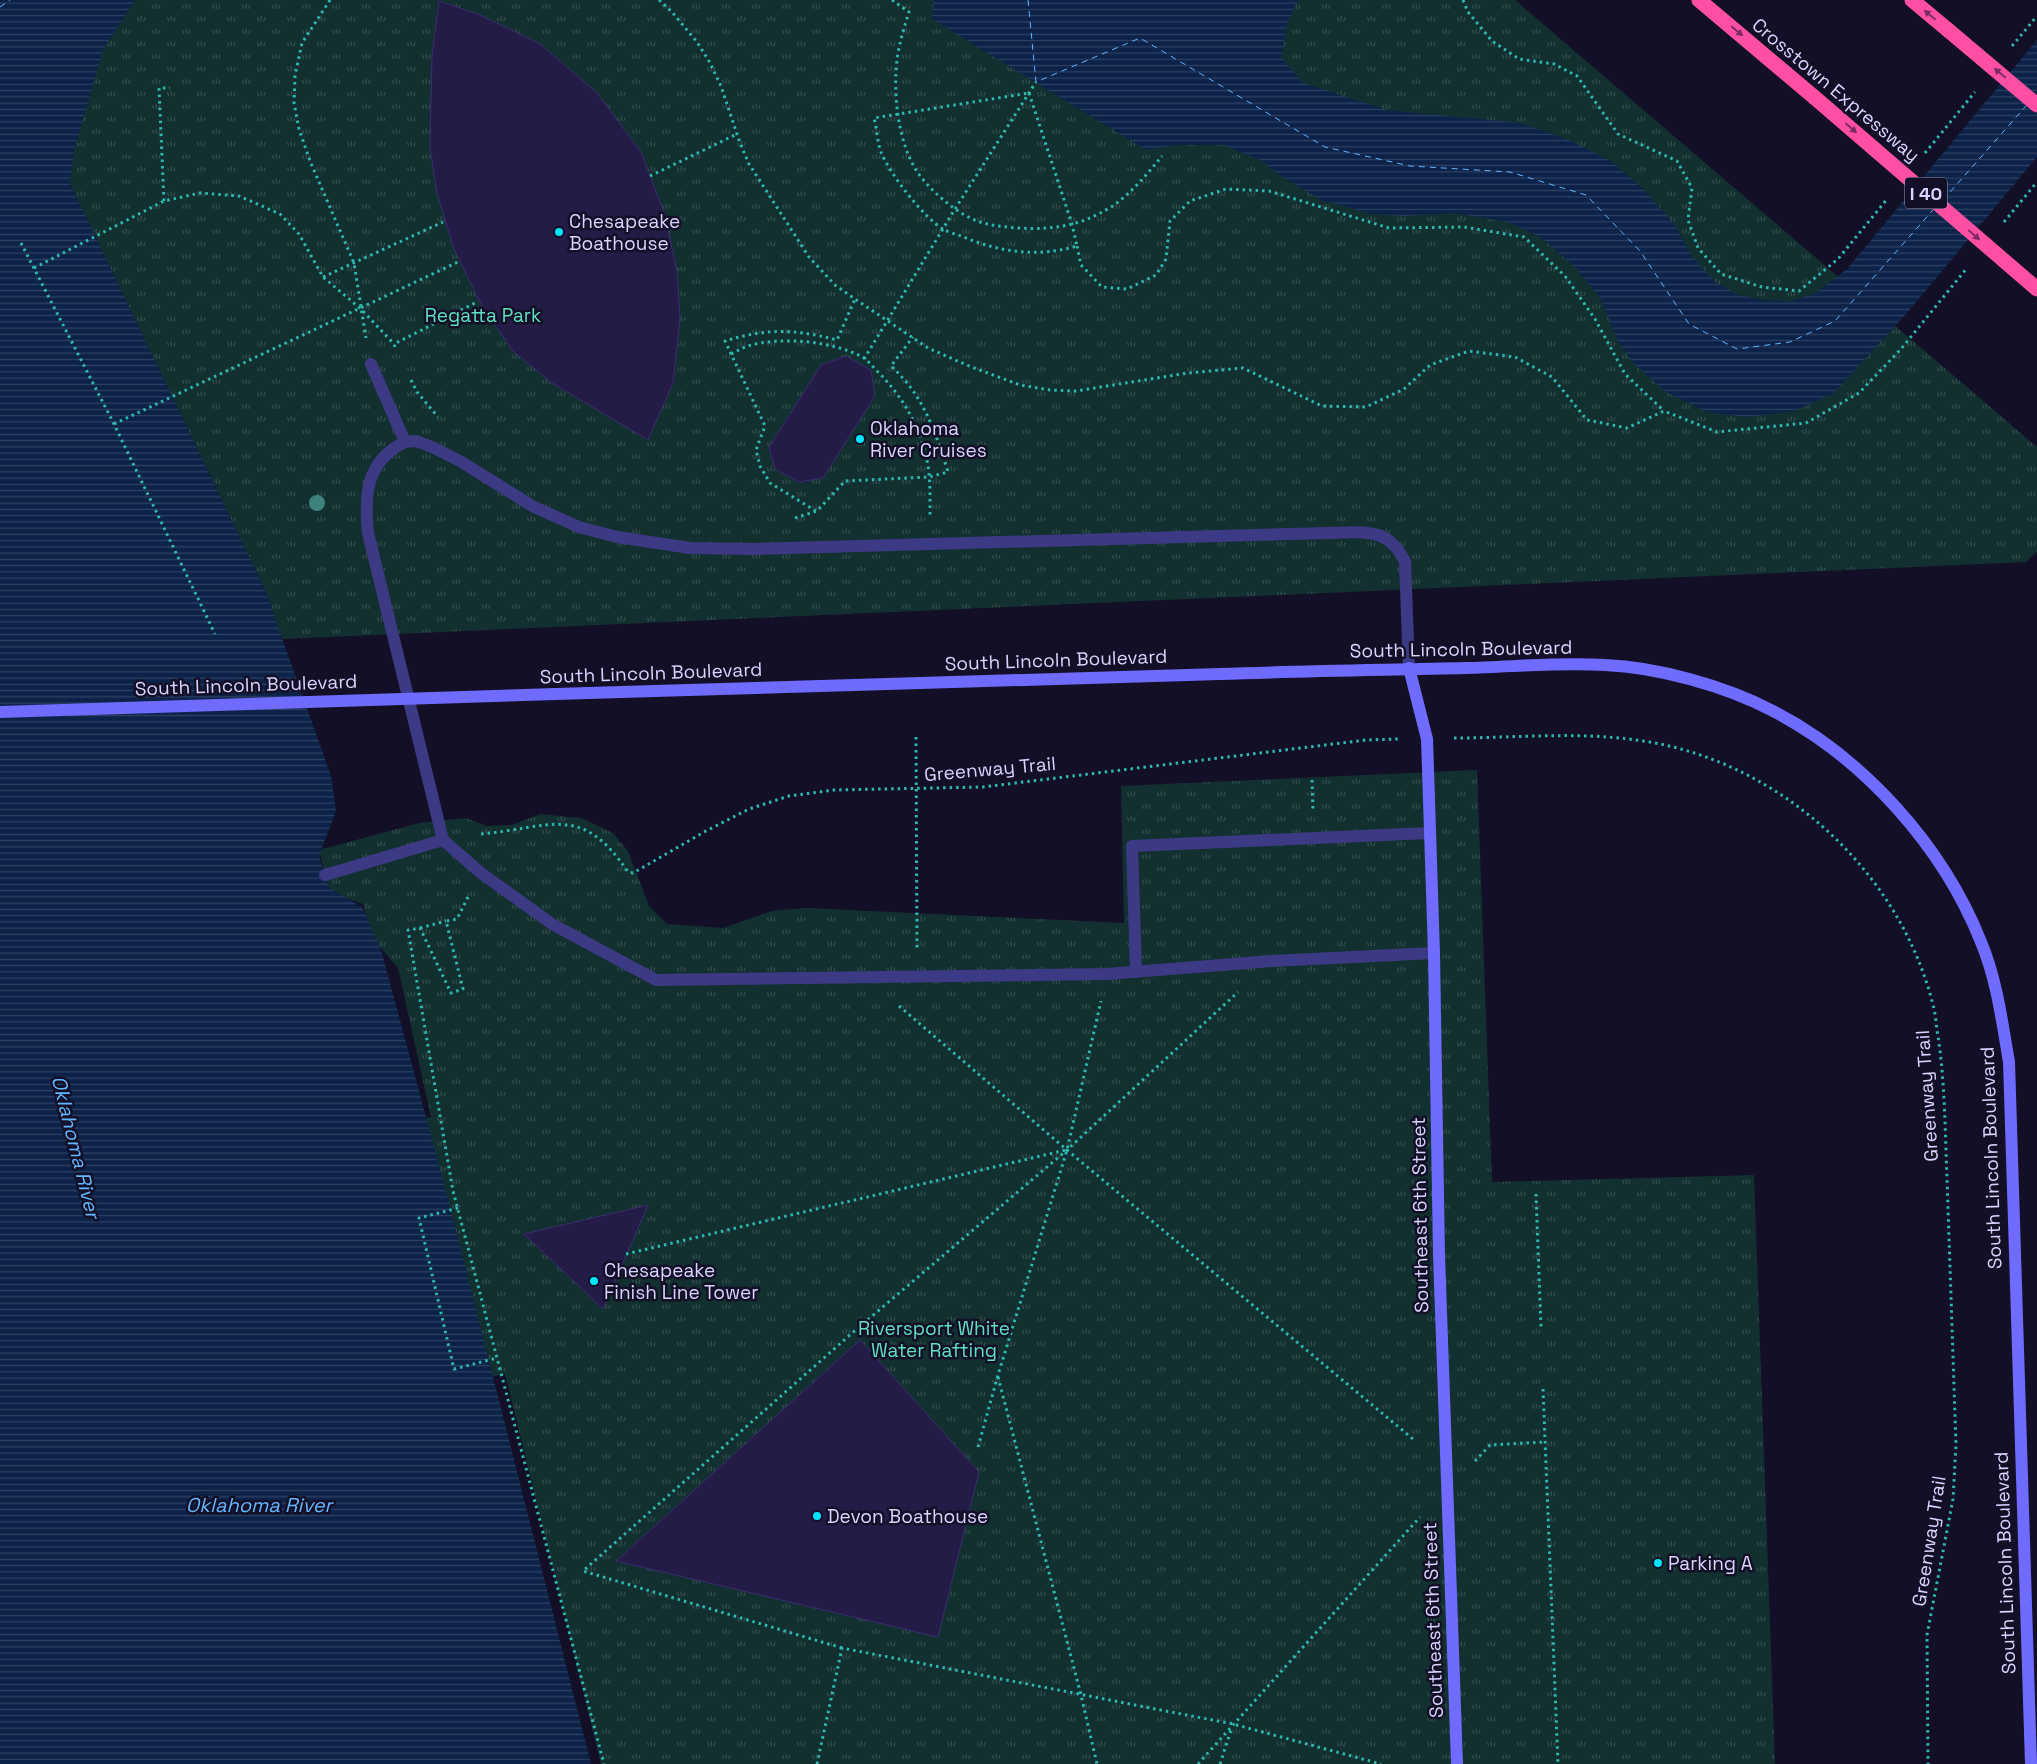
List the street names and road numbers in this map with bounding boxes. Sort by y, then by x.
street label: Crosstown Expressway [1747,12,1925,168]
road number: I 40 [1905,178,1947,208]
street label: South Lincoln Boulevard [1349,635,1573,663]
street label: South Lincoln Boulevard [944,644,1168,676]
street label: South Lincoln Boulevard [539,657,763,689]
street label: South Lincoln Boulevard [134,669,358,701]
street label: Greenway Trail [923,751,1057,787]
street label: Greenway Trail [1910,1029,1944,1163]
street label: South Lincoln Boulevard [1975,1046,2007,1270]
street label: Southeast 6th Street [1406,1117,1434,1313]
street label: South Lincoln Boulevard [1989,1451,2021,1675]
street label: Greenway Trail [1906,1474,1952,1608]
street label: Southeast 6th Street [1417,1522,1449,1718]

